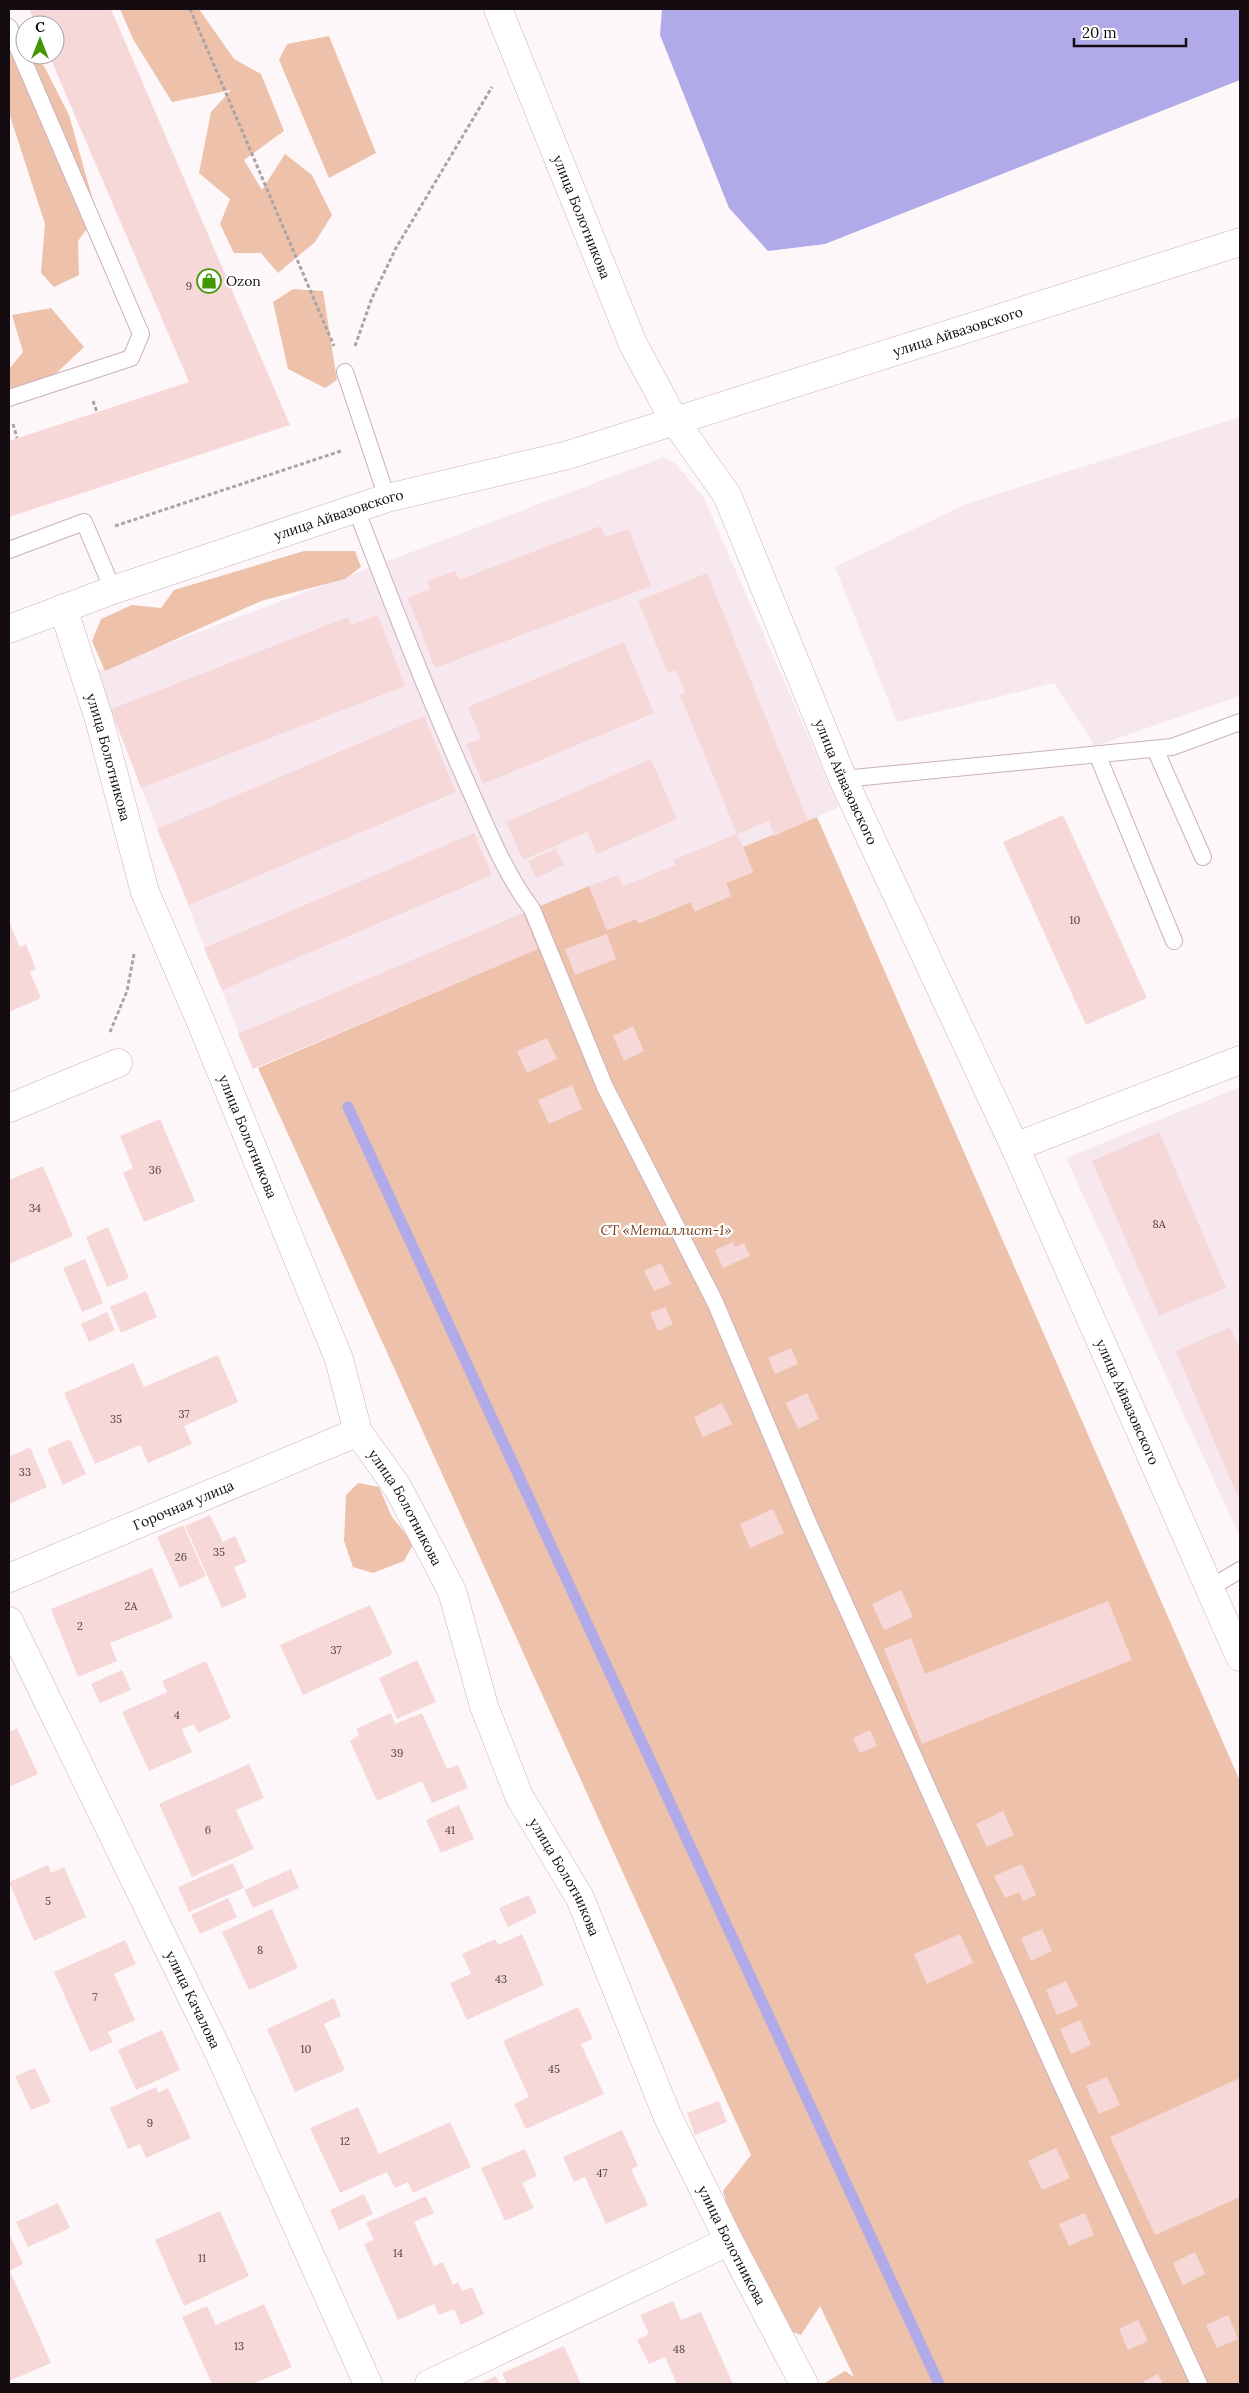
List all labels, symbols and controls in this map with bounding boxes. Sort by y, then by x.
north arrow [15,15,65,65]
scale bar [1074,15,1186,47]
text: С [35,18,45,36]
text: 20 m [1082,23,1117,42]
street label: улица Болотникова [549,152,615,281]
shop icon: Ozon [196,268,222,294]
place label: Ozon [226,272,261,290]
house number: 9 [186,279,192,293]
street label: улица Айвазовского [890,302,1025,361]
street label: улица Айвазовского [271,485,405,544]
street label: улица Болотникова [82,691,135,823]
street label: улица Айвазовского [811,716,881,848]
house number: 10 [1070,913,1081,927]
street label: улица Болотникова [214,1072,281,1201]
house number: 36 [149,1163,161,1177]
house number: 34 [29,1201,41,1215]
house number: 8А [1152,1217,1167,1231]
park label: СТ «Металлист-1» [600,1221,732,1239]
street label: улица Айвазовского [1092,1336,1163,1468]
house number: 37 [179,1407,189,1421]
house number: 35 [110,1412,122,1426]
street label: улица Болотникова [364,1446,446,1569]
house number: 33 [19,1465,31,1479]
street label: Горочная улица [130,1476,237,1534]
house number: 35 [213,1545,225,1559]
house number: 26 [175,1550,187,1564]
house number: 2А [125,1599,139,1613]
house number: 2 [77,1619,83,1633]
house number: 37 [331,1643,341,1657]
house number: 4 [174,1708,180,1722]
house number: 39 [391,1746,403,1760]
street label: улица Болотникова [525,1815,603,1939]
house number: 6 [205,1823,211,1837]
house number: 41 [445,1823,455,1837]
house number: 5 [45,1894,51,1908]
house number: 8 [257,1943,263,1957]
street label: улица Качалова [162,1948,225,2052]
house number: 43 [495,1972,507,1986]
house number: 7 [92,1990,98,2004]
house number: 10 [301,2042,312,2056]
house number: 45 [548,2062,560,2076]
house number: 9 [147,2116,153,2130]
house number: 12 [340,2134,350,2148]
house number: 47 [596,2166,608,2180]
street label: улица Болотникова [694,2182,770,2308]
house number: 14 [393,2246,403,2260]
house number: 11 [198,2251,206,2265]
house number: 13 [234,2339,244,2353]
house number: 48 [673,2342,685,2356]

